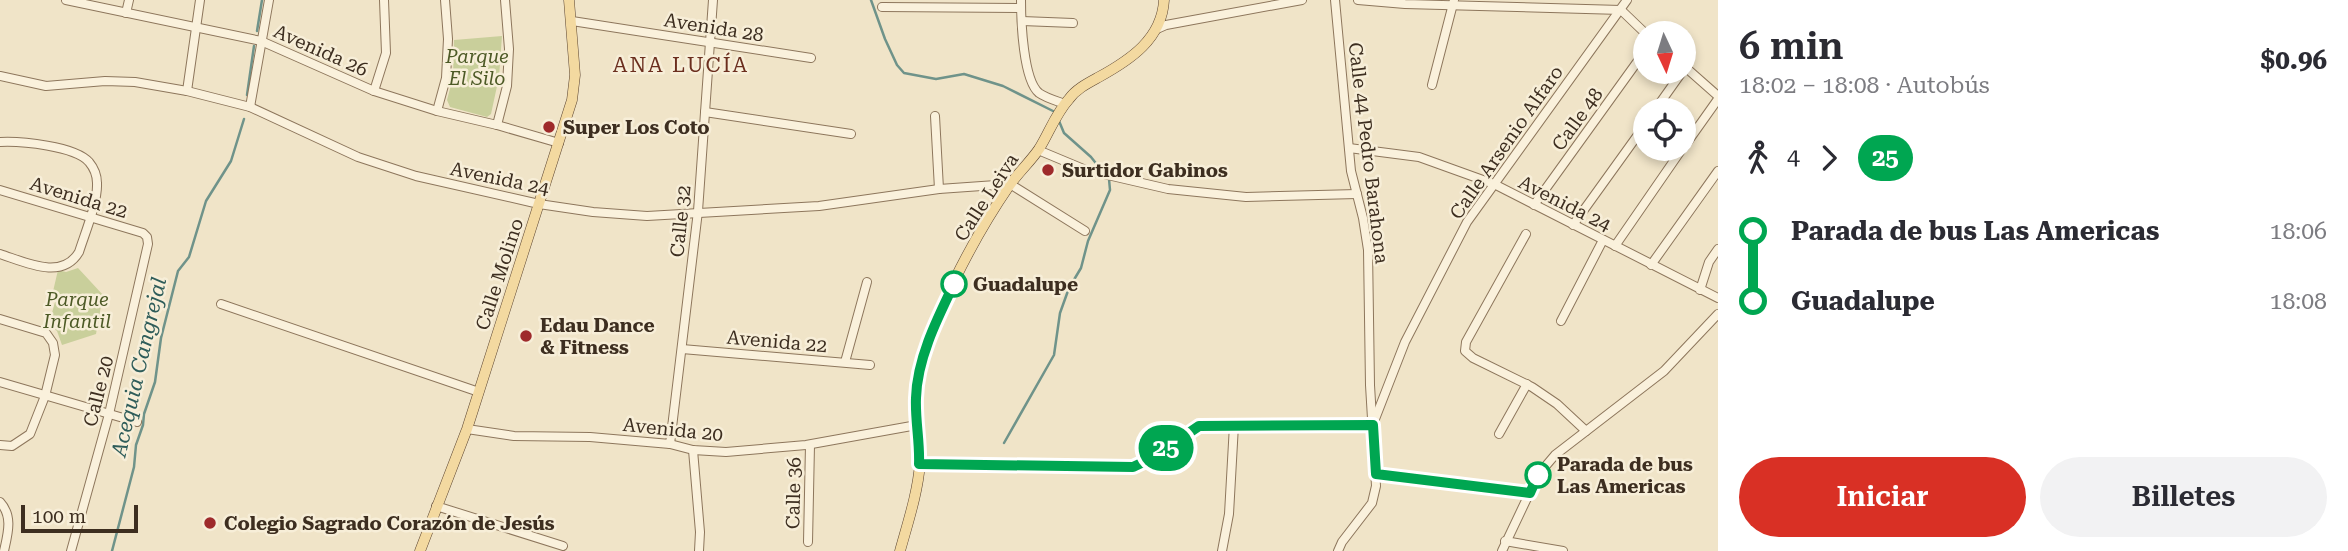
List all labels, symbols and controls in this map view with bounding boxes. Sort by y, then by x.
street label: Avenida 28 [662,8,765,47]
street label: Avenida 26 [270,19,371,81]
north arrow [1633,21,1696,84]
map controls [1633,21,1696,161]
text: 6 min [1739,24,1844,68]
street label: Calle 44 Pedro Barahona [1344,41,1394,266]
park label: Parque El Silo [444,45,509,90]
text: $0.96 [2261,45,2327,75]
district label: ANA LUCÍA [613,52,749,77]
street label: Calle Arsenio Alfaro [1445,61,1568,224]
text: 18:02 – 18:08 · Autobús [1739,72,1990,99]
street label: Calle 48 [1547,83,1608,155]
button: locate [1633,98,1696,161]
place label: Super Los Coto [563,116,710,139]
marker: Super Los Coto [541,119,557,135]
icon: walk [1739,139,1777,177]
icon: forward [1810,139,1848,177]
text: 4 [1787,144,1800,171]
text: 25 [1872,144,1899,172]
street label: Calle Leiva [949,148,1024,246]
street label: Avenida 24 [448,157,552,200]
place label: Surtidor Gabinos [1062,159,1228,182]
marker: Surtidor Gabinos [1040,162,1056,178]
street label: Avenida 24 [1515,170,1615,237]
street label: Avenida 22 [27,172,130,223]
street label: Calle 32 [665,184,696,258]
street label: Calle Molino [471,215,528,333]
text: Parada de bus Las Americas [1791,216,2159,246]
text: 18:06 [2270,218,2327,245]
marker: Guadalupe [941,271,967,297]
place label: Guadalupe [973,273,1078,296]
water label: Acequia Cangrejal [106,275,171,461]
text: Guadalupe [1791,286,1935,316]
park label: Parque Infantil [42,288,111,333]
text: 18:08 [2270,288,2327,315]
place label: Edau Dance & Fitness [540,314,655,359]
street label: Avenida 22 [726,326,828,357]
marker: Edau Dance & Fitness [518,328,534,344]
street label: Calle 20 [79,353,118,429]
street label: Avenida 20 [622,413,724,446]
line badge: 25 [1134,425,1198,471]
text: 25 [1153,434,1179,462]
place label: Parada de bus Las Americas [1557,453,1693,498]
street label: Calle 36 [781,457,806,529]
button: Iniciar [1739,457,2026,537]
button: Billetes [2040,457,2327,537]
marker: Parada de bus Las Americas [1525,462,1551,488]
scale bar [21,502,138,534]
text: 100 m [32,505,86,528]
place label: Colegio Sagrado Corazón de Jesús [224,512,555,535]
marker: Colegio Sagrado Corazón de Jesús [202,515,218,531]

